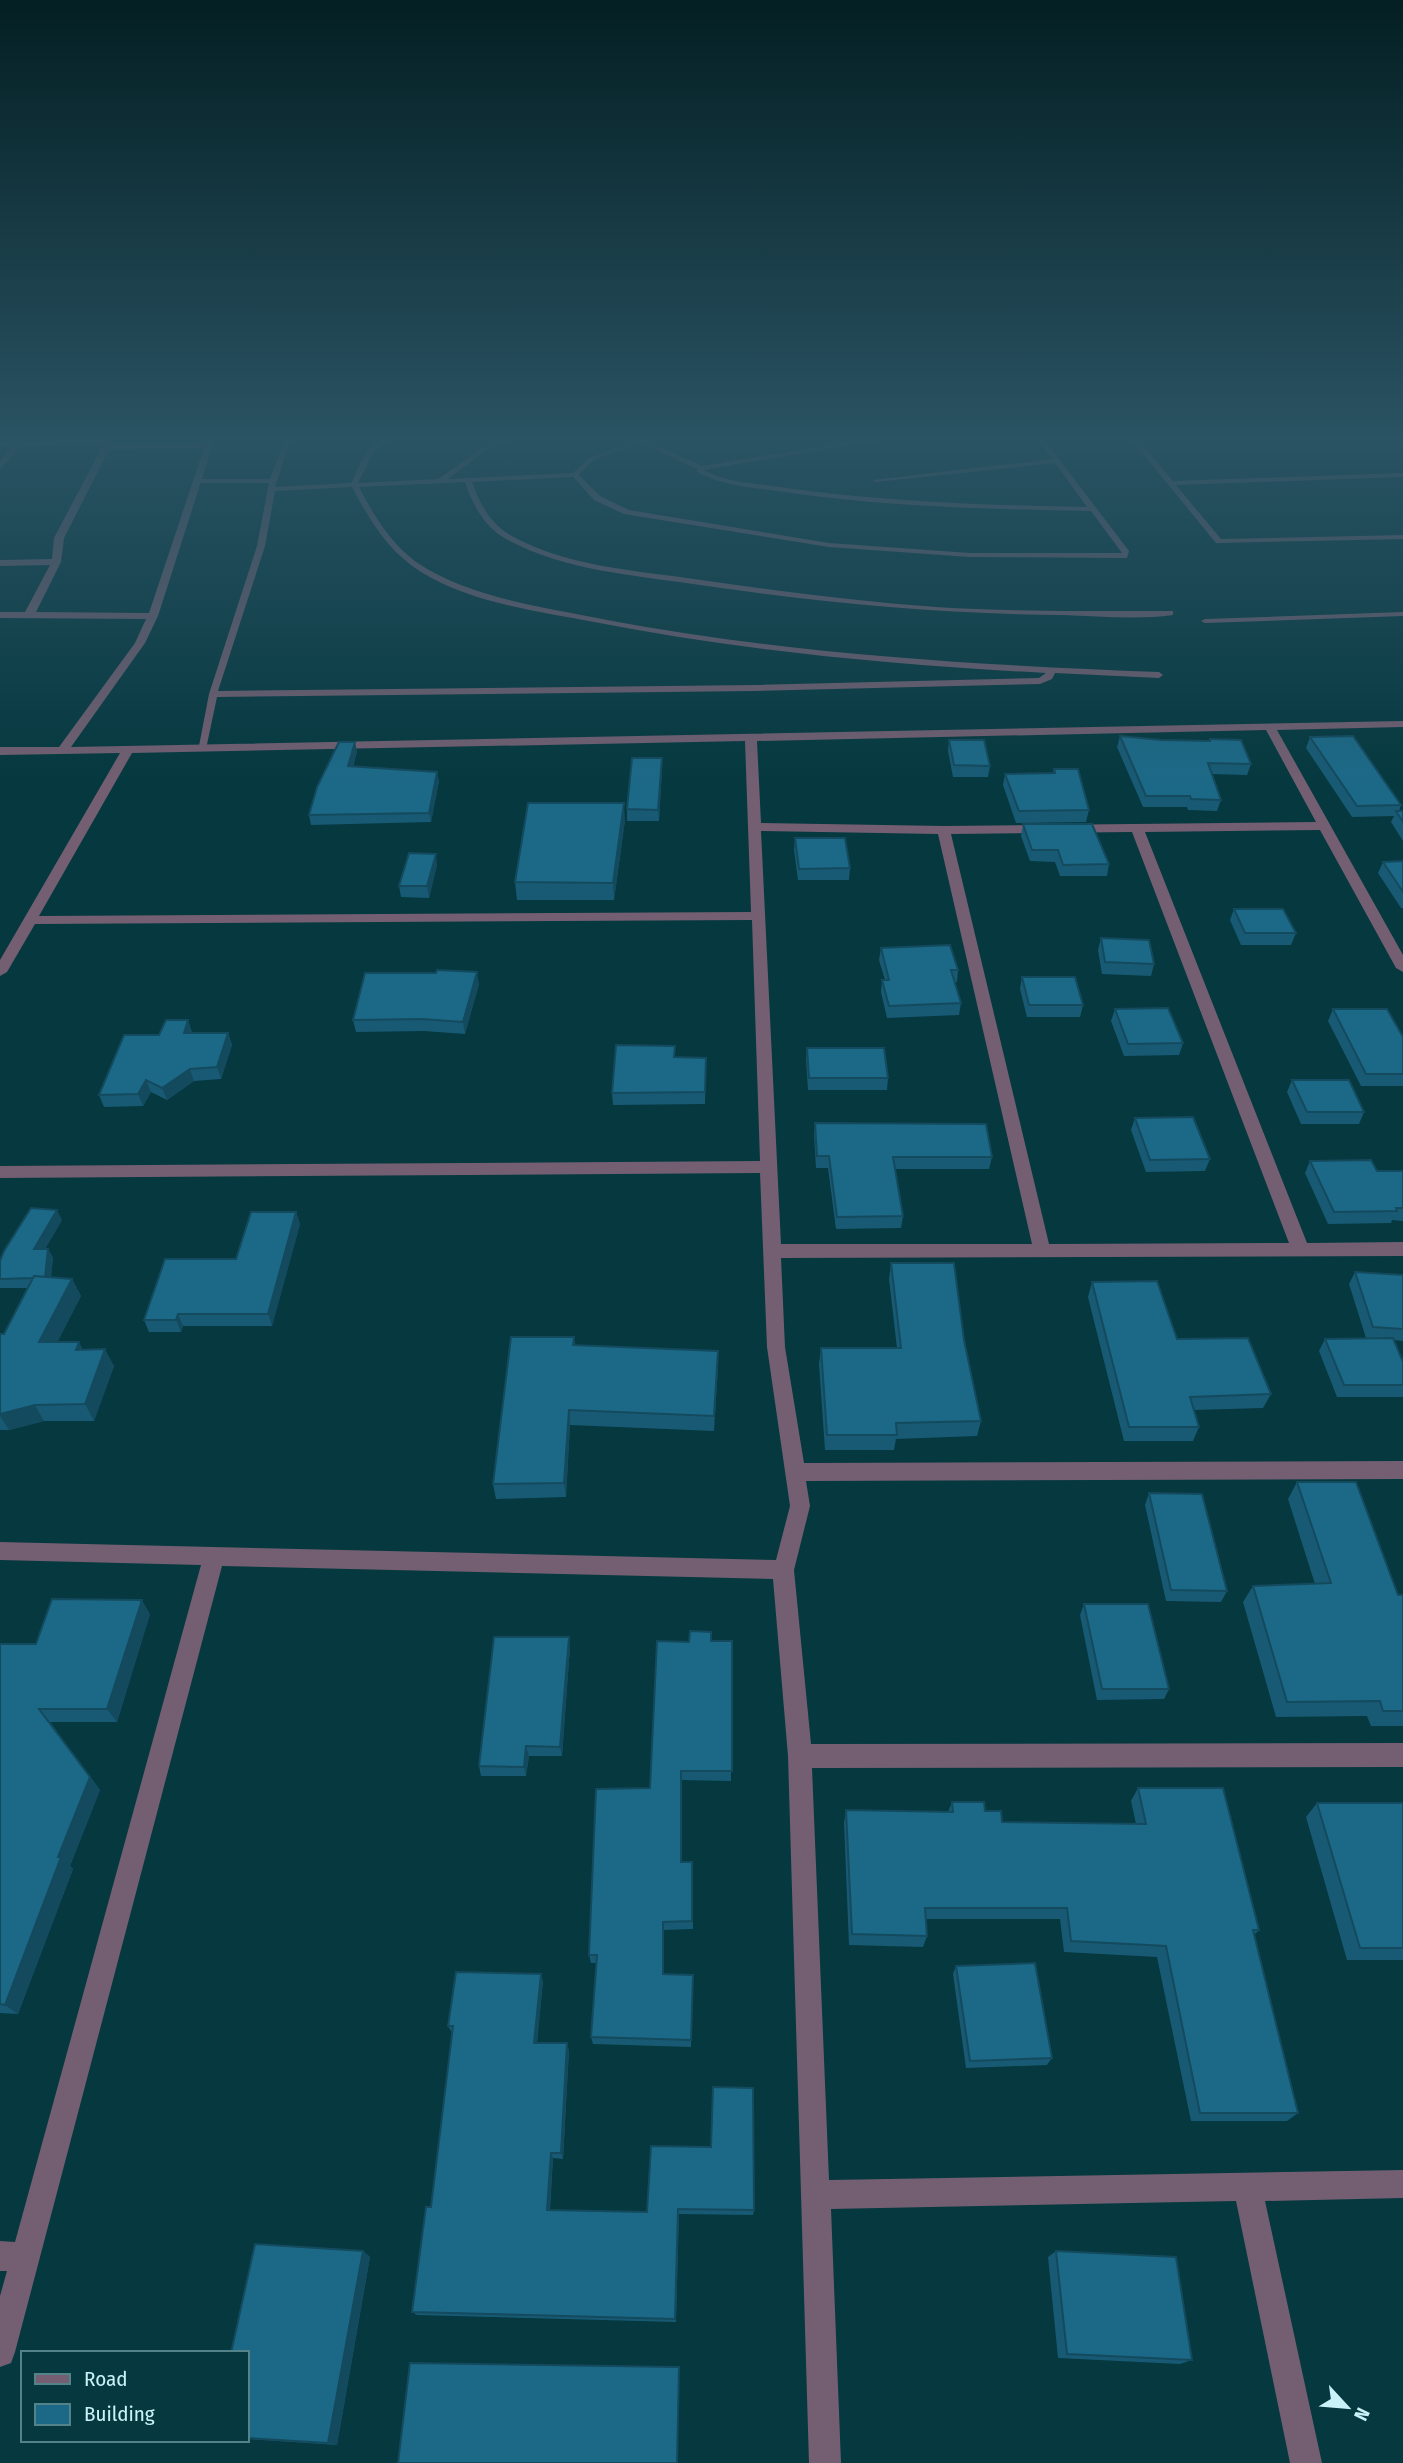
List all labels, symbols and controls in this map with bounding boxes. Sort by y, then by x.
legend [21,2351,248,2442]
text: Road [84,2366,128,2392]
north arrow [1312,2372,1382,2442]
text: Building [84,2401,155,2427]
text: N [1349,2404,1375,2424]

